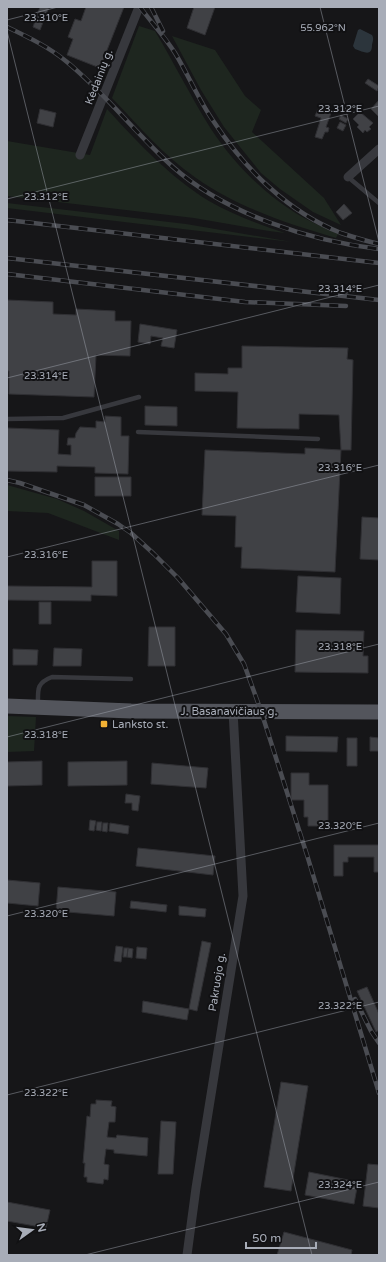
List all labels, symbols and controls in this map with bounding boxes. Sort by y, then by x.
text: 23.310°E [24,12,68,24]
text: 55.962°N [300,22,346,34]
street label: Kėdainių g. [82,47,116,107]
text: 23.312°E [318,103,362,115]
text: 23.312°E [24,191,68,203]
text: 23.314°E [318,283,362,295]
text: 23.314°E [24,370,68,382]
text: 23.316°E [318,462,362,474]
text: 23.316°E [24,549,68,561]
text: 23.318°E [318,641,362,653]
street label: J. Basanavičiaus g. [181,705,278,718]
place label: Lanksto st. [112,718,169,731]
marker: Lanksto st. [99,719,109,729]
text: 23.318°E [24,729,68,741]
text: 23.320°E [318,820,362,832]
text: 23.320°E [24,908,68,920]
street label: Pakruojo g. [206,952,228,1012]
text: 23.322°E [318,1000,362,1012]
text: 23.322°E [24,1087,68,1099]
text: 23.324°E [318,1179,362,1191]
north arrow [12,1210,52,1250]
text: N [34,1222,49,1234]
scale bar [246,1224,316,1250]
text: 50 m [252,1231,281,1245]

